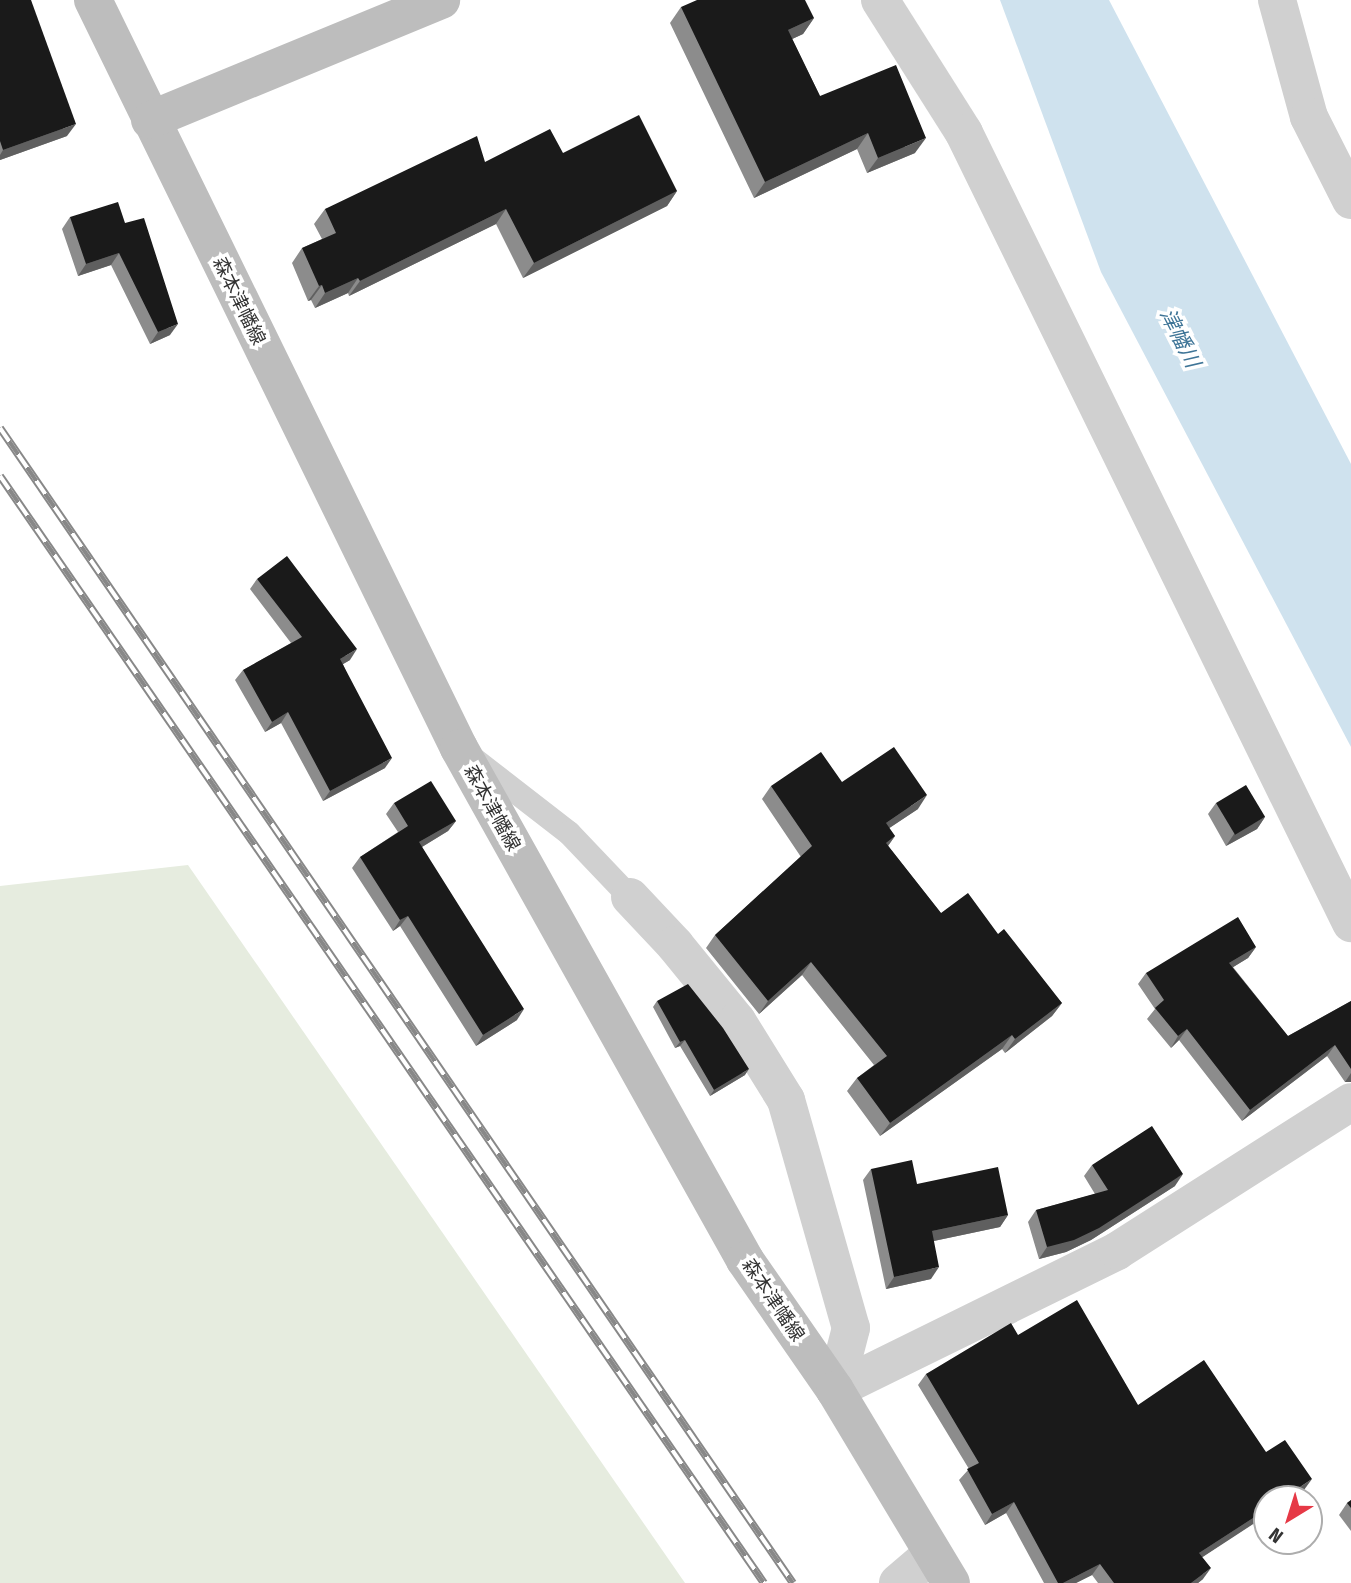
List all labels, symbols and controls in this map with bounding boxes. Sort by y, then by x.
street label: 森本津幡線 [208,253,270,349]
water label: 津幡川 [1154,304,1206,372]
street label: 森本津幡線 [459,761,525,855]
street label: 森本津幡線 [737,1254,809,1346]
north arrow [1253,1485,1323,1555]
text: N [1264,1523,1288,1548]

